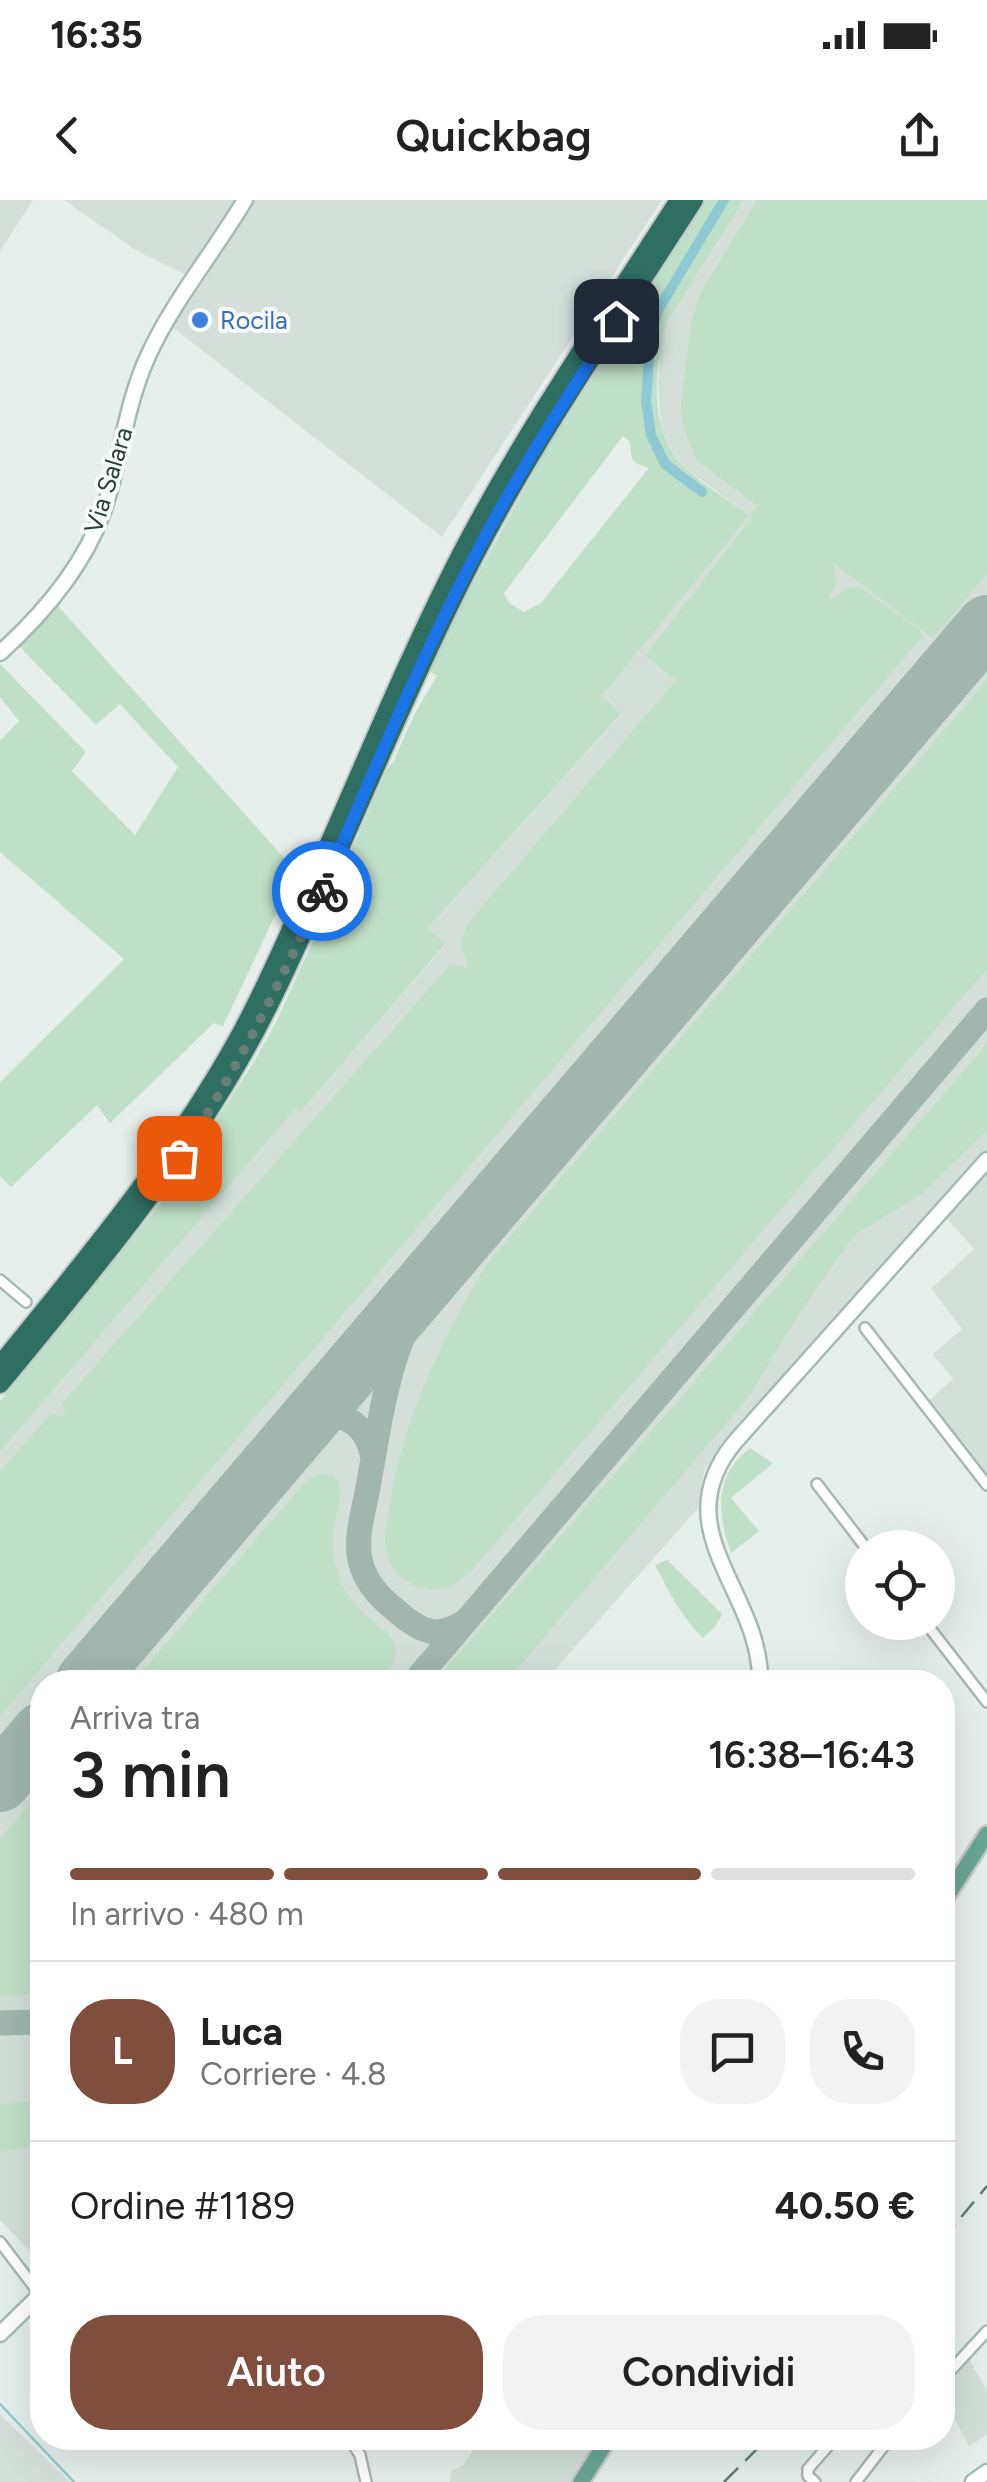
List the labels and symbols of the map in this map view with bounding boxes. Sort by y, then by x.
pin [574,279,659,364]
place label: Rocila [220,305,288,335]
marker: Rocila [189,309,211,331]
street label: Via Salara [78,423,138,537]
courier [272,841,372,941]
pin [137,1116,222,1201]

